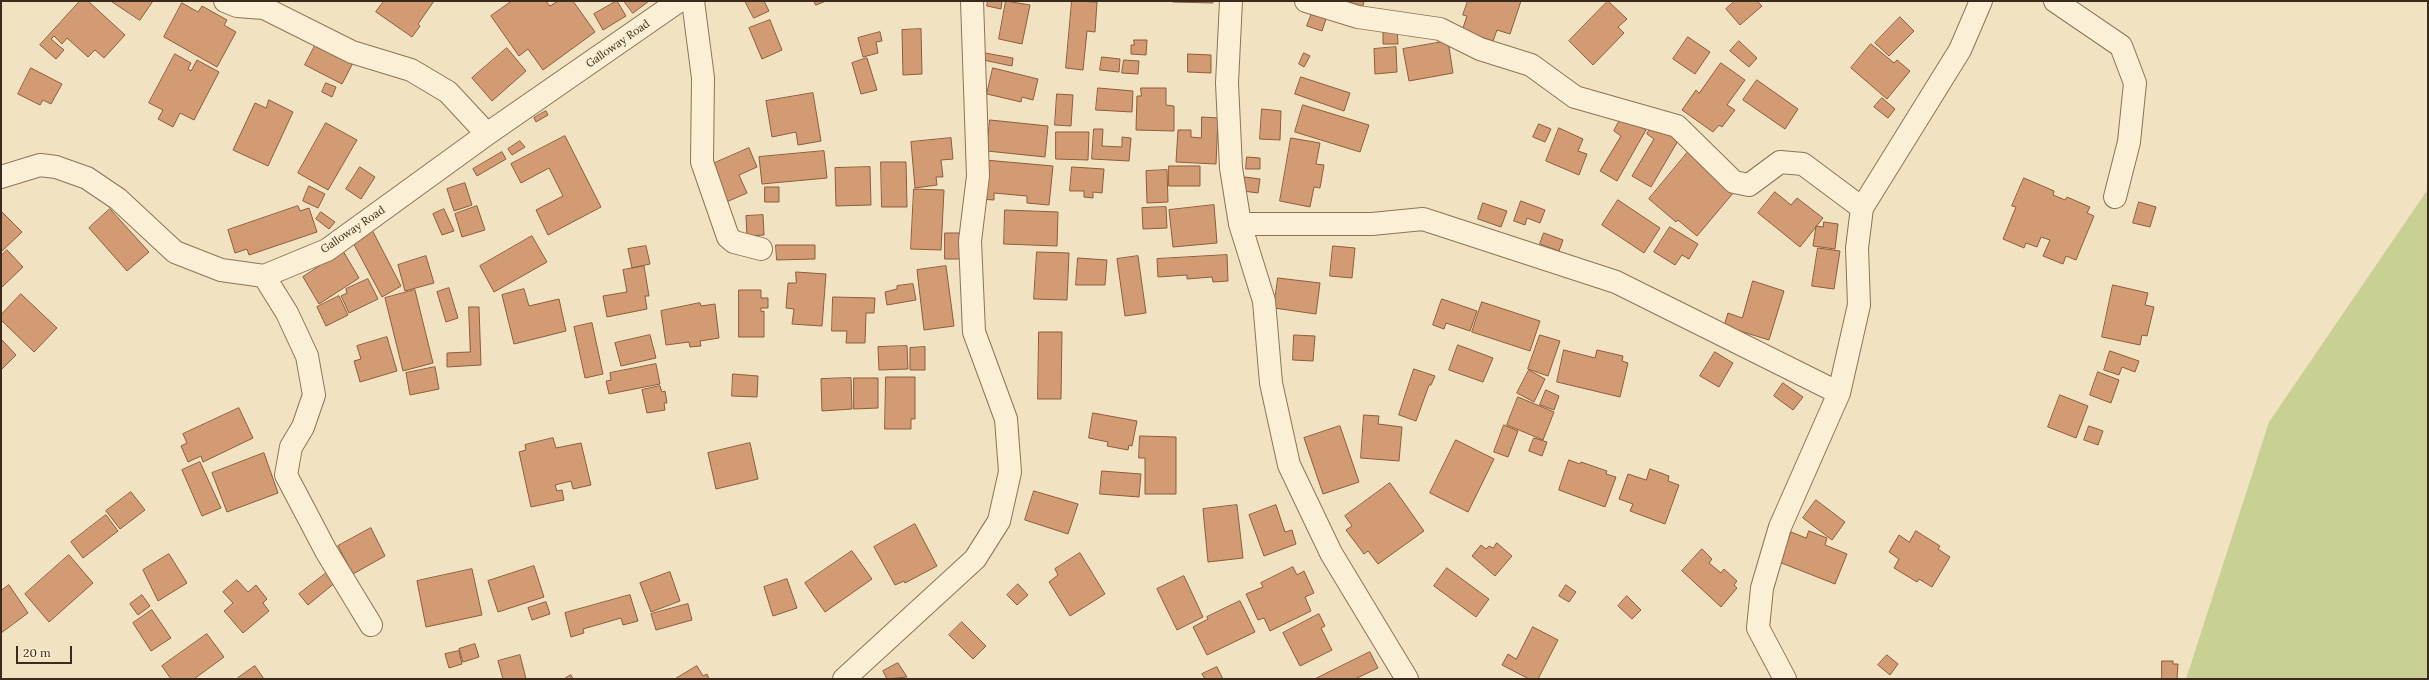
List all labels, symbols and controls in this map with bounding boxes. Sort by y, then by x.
street label: Galloway Road [584,17,652,71]
street label: Galloway Road [318,204,388,256]
scale bar [18,638,74,664]
text: 20 m [23,645,51,660]

